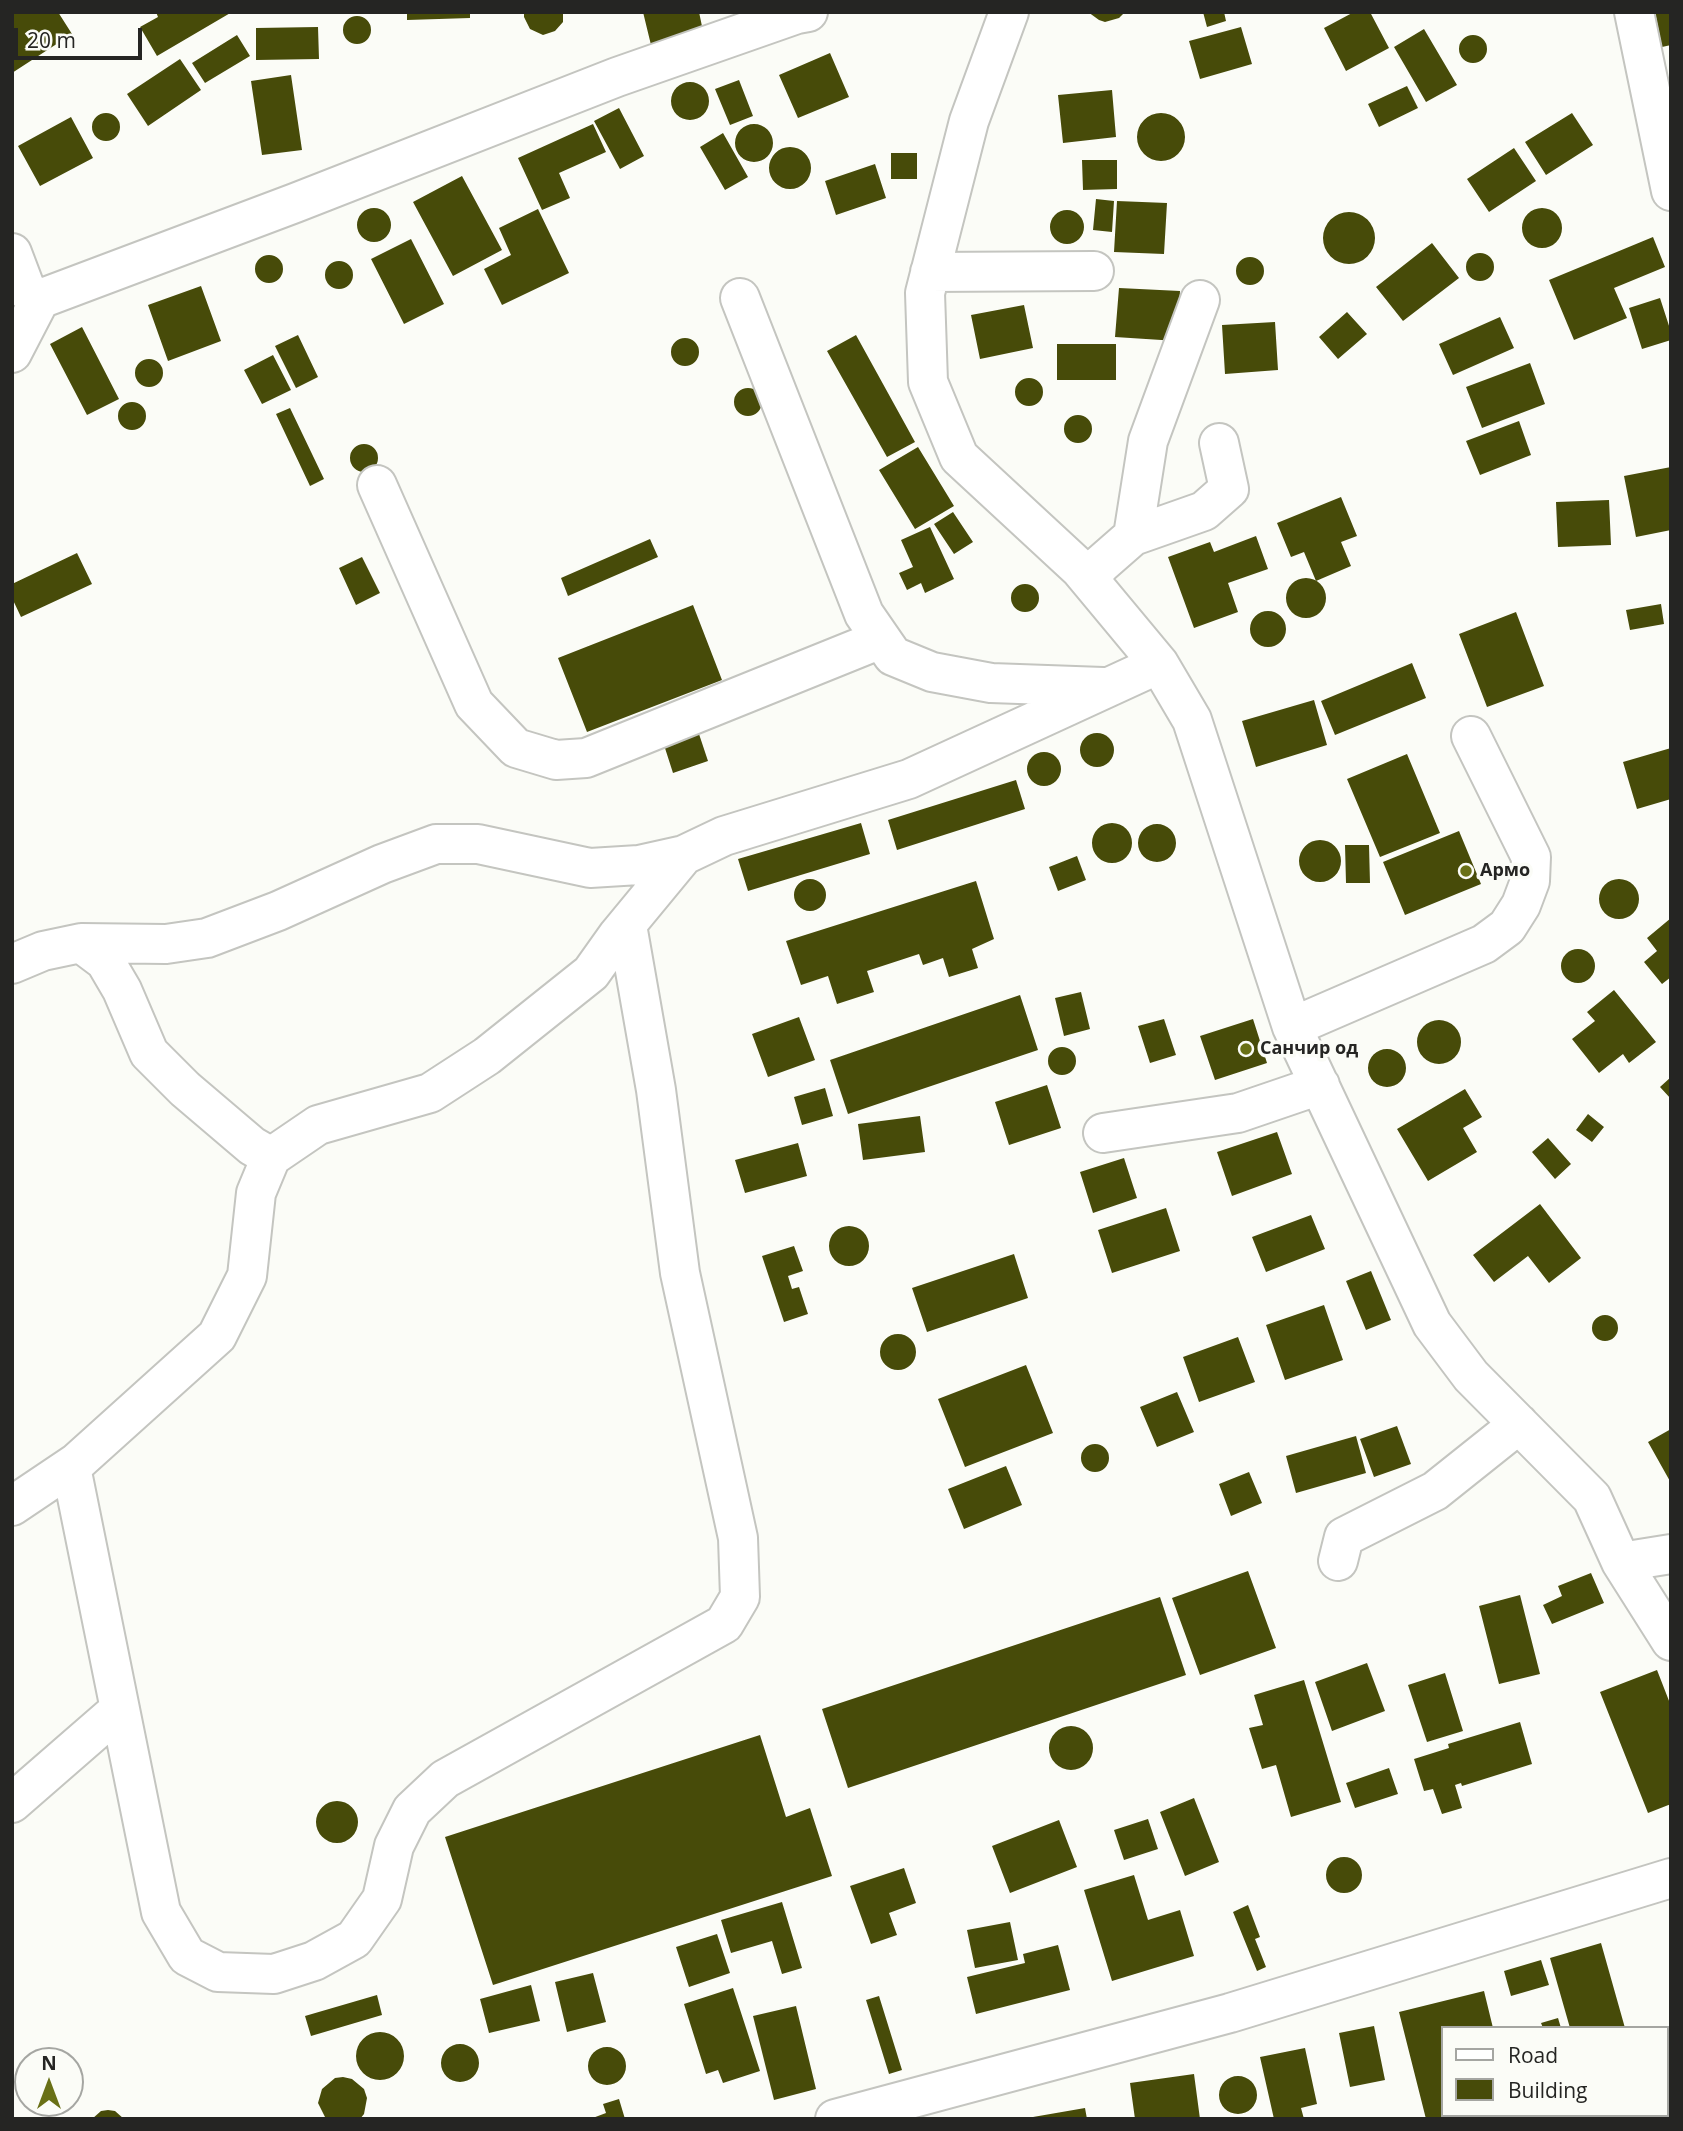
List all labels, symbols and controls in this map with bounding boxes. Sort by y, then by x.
scale bar [18,14,145,58]
text: 20 m [27,26,76,54]
place label: Армо [1480,860,1530,882]
marker: Армо [1458,863,1474,879]
place label: Санчир од [1260,1038,1358,1060]
marker: Санчир од [1238,1041,1254,1057]
legend [1442,2026,1669,2117]
text: Road [1508,2041,1558,2069]
north arrow [14,2047,84,2117]
text: N [41,2050,57,2076]
text: Building [1508,2076,1587,2104]

